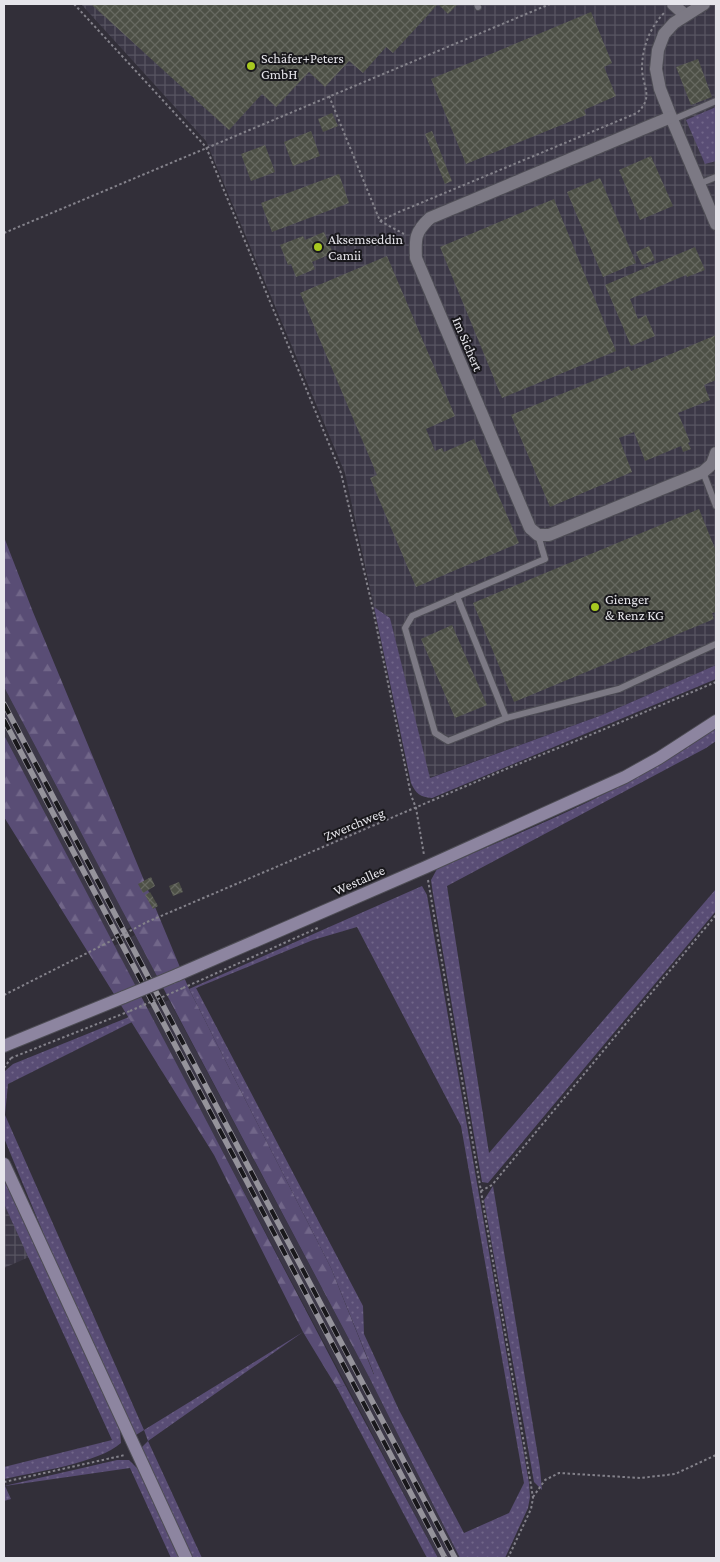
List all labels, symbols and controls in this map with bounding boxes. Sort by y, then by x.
place label: Schäfer+Peters GmbH [261,50,344,82]
marker: Schäfer+Peters GmbH [245,60,257,72]
place label: Aksemseddin Camii [328,231,404,263]
marker: Aksemseddin Camii [312,241,324,253]
street label: Im Sichert [449,314,487,374]
place label: Gienger & Renz KG [605,591,664,623]
marker: Gienger & Renz KG [589,601,601,613]
street label: Zwerchweg [321,804,387,844]
street label: Westallee [331,862,387,898]

